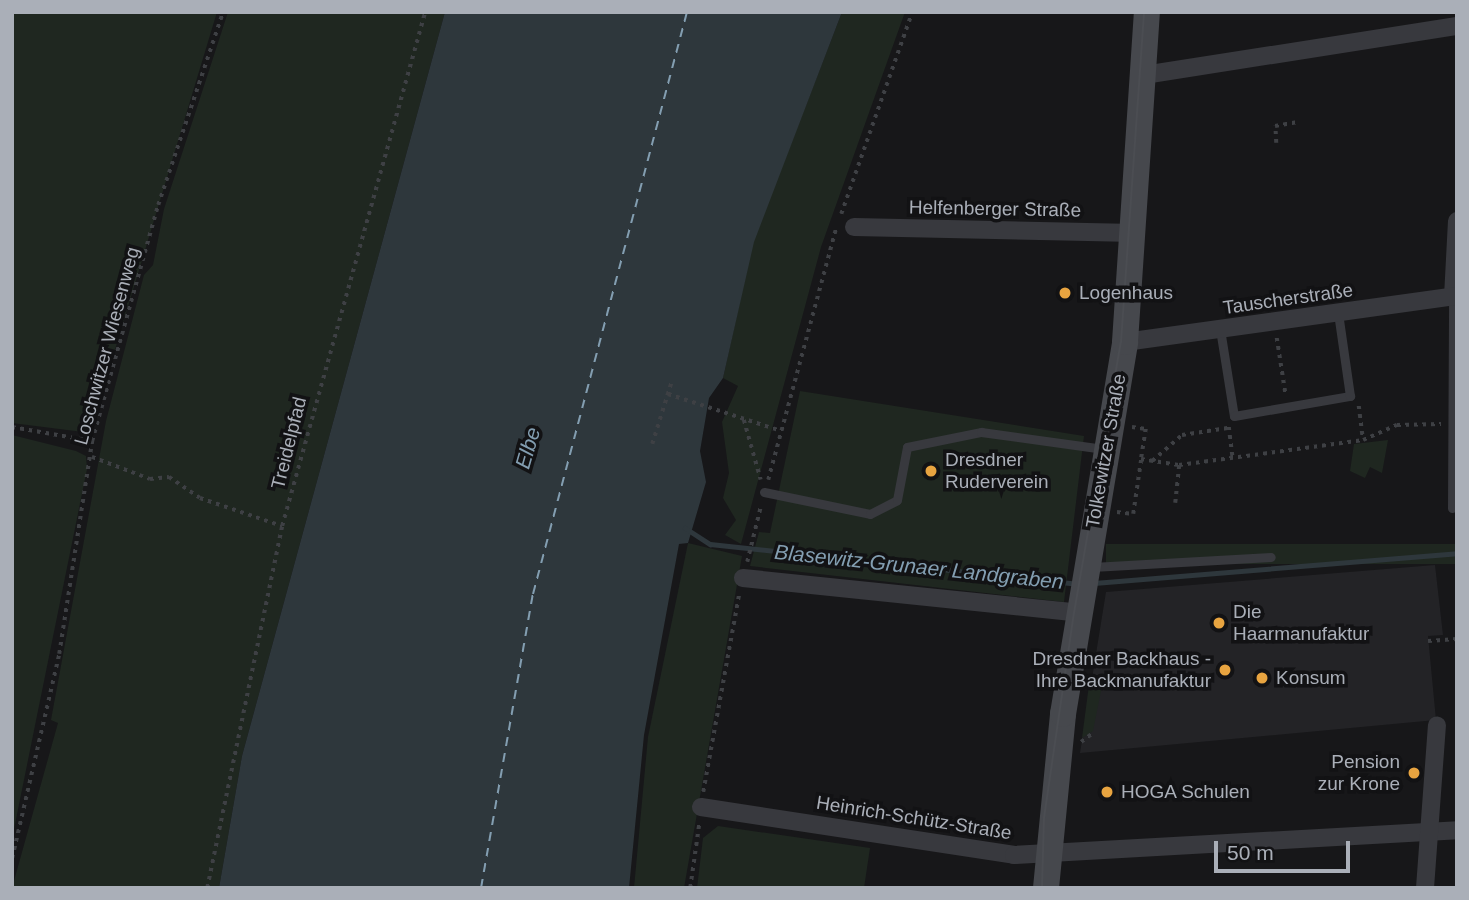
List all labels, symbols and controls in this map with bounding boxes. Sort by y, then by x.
street label: Helfenberger Straße [909,196,1081,222]
street label: Loschwitzer Wiesenweg [70,245,144,447]
street label: Tauscherstraße [1222,279,1354,319]
place label: Logenhaus [1079,282,1173,304]
marker: Logenhaus [1057,285,1073,301]
street label: Tolkewitzer Straße [1081,372,1131,530]
street label: Treidelpfad [267,394,311,492]
water label: Elbe [510,424,546,472]
place label: Dresdner Ruderverein [945,449,1048,493]
marker: Dresdner Ruderverein [923,463,939,479]
water label: Blasewitz‐Grunaer Landgraben [773,539,1065,595]
place label: Die Haarmanufaktur [1233,601,1369,645]
marker: Die Haarmanufaktur [1211,615,1227,631]
place label: Dresdner Backhaus - Ihre Backmanufaktur [1033,648,1211,692]
marker: Dresdner Backhaus - Ihre Backmanufaktur [1217,662,1233,678]
place label: Konsum [1276,667,1346,689]
marker: Konsum [1254,670,1270,686]
place label: Pension zur Krone [1318,751,1400,795]
marker: Pension zur Krone [1406,765,1422,781]
place label: HOGA Schulen [1121,781,1251,803]
marker: HOGA Schulen [1099,784,1115,800]
street label: Heinrich-Schütz-Straße [815,791,1013,845]
scale bar [1217,827,1354,871]
text: 50 m [1227,841,1274,864]

